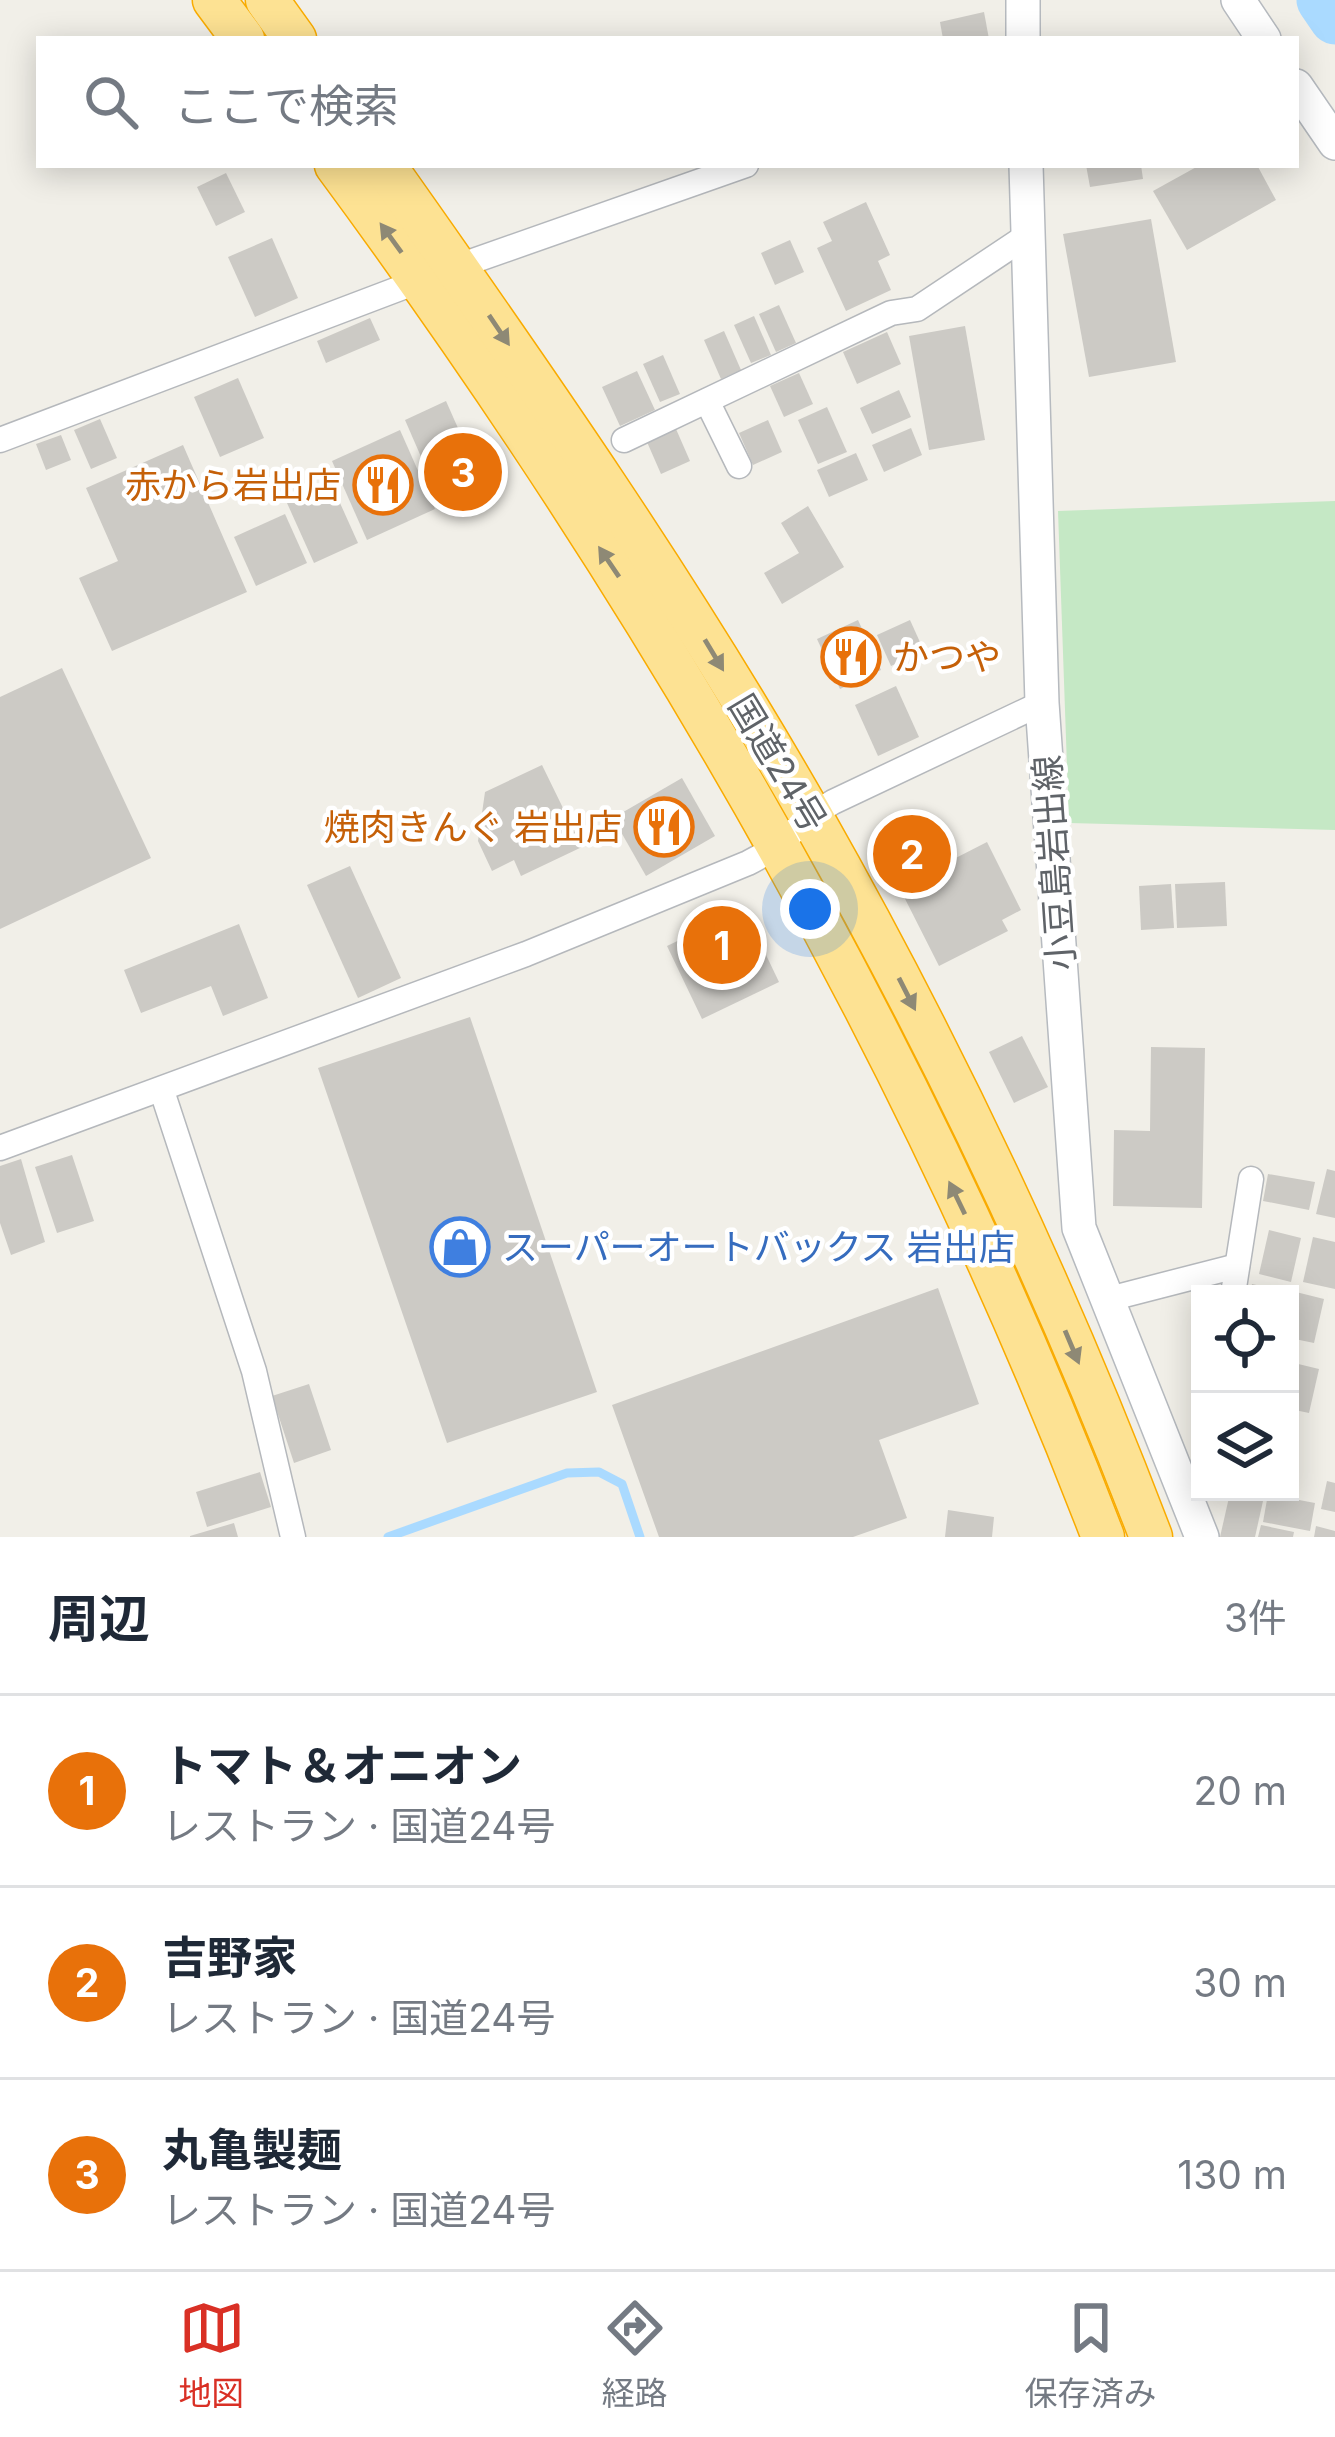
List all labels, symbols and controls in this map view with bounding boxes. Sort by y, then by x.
search box [36,36,1299,168]
icon: search [78,69,144,135]
text: ここで検索 [174,78,399,133]
one-way arrow [379,222,403,254]
one-way arrow [486,314,509,346]
pin: 3 [424,427,502,517]
restaurant icon: 赤から岩出店 [352,454,414,516]
place label: 赤から岩出店 [125,463,341,507]
one-way arrow [598,545,620,578]
restaurant icon: かつや [820,626,882,688]
place label: かつや [893,635,1001,679]
one-way arrow [703,638,724,672]
street label: 国道24号 [720,686,836,840]
street label: 小豆島岩出線 [1025,754,1083,972]
restaurant icon: 焼肉きんぐ 岩出店 [633,796,695,858]
place label: 焼肉きんぐ 岩出店 [324,805,622,849]
pin: 2 [873,809,951,899]
your location [780,879,840,939]
pin: 1 [683,900,761,990]
one-way arrow [896,977,916,1011]
one-way arrow [947,1181,967,1215]
shop icon: スーパーオートバックス 岩出店 [429,1216,491,1278]
place label: スーパーオートバックス 岩出店 [502,1225,1015,1269]
map controls [1191,1285,1299,1501]
button: locate [1191,1285,1299,1393]
one-way arrow [1062,1330,1082,1365]
button: layers [1191,1393,1299,1501]
text: 周辺 [48,1588,150,1649]
text: 3件 [1224,1594,1287,1641]
text: トマト＆オニオン [162,1738,522,1793]
text: 1 [79,1767,95,1814]
text: 20 m [1193,1767,1287,1814]
text: レストラン · 国道24号 [162,1802,556,1849]
text: 吉野家 [162,1930,297,1985]
text: 2 [75,1959,99,2006]
text: 30 m [1193,1959,1287,2006]
text: レストラン · 国道24号 [162,1994,556,2041]
text: 丸亀製麺 [162,2122,342,2177]
text: 3 [74,2151,100,2198]
text: 130 m [1177,2151,1287,2198]
text: レストラン · 国道24号 [162,2186,556,2233]
tab: 地図 [179,2295,245,2415]
tab: 経路 [602,2295,668,2415]
tab: 保存済み [1025,2295,1157,2415]

